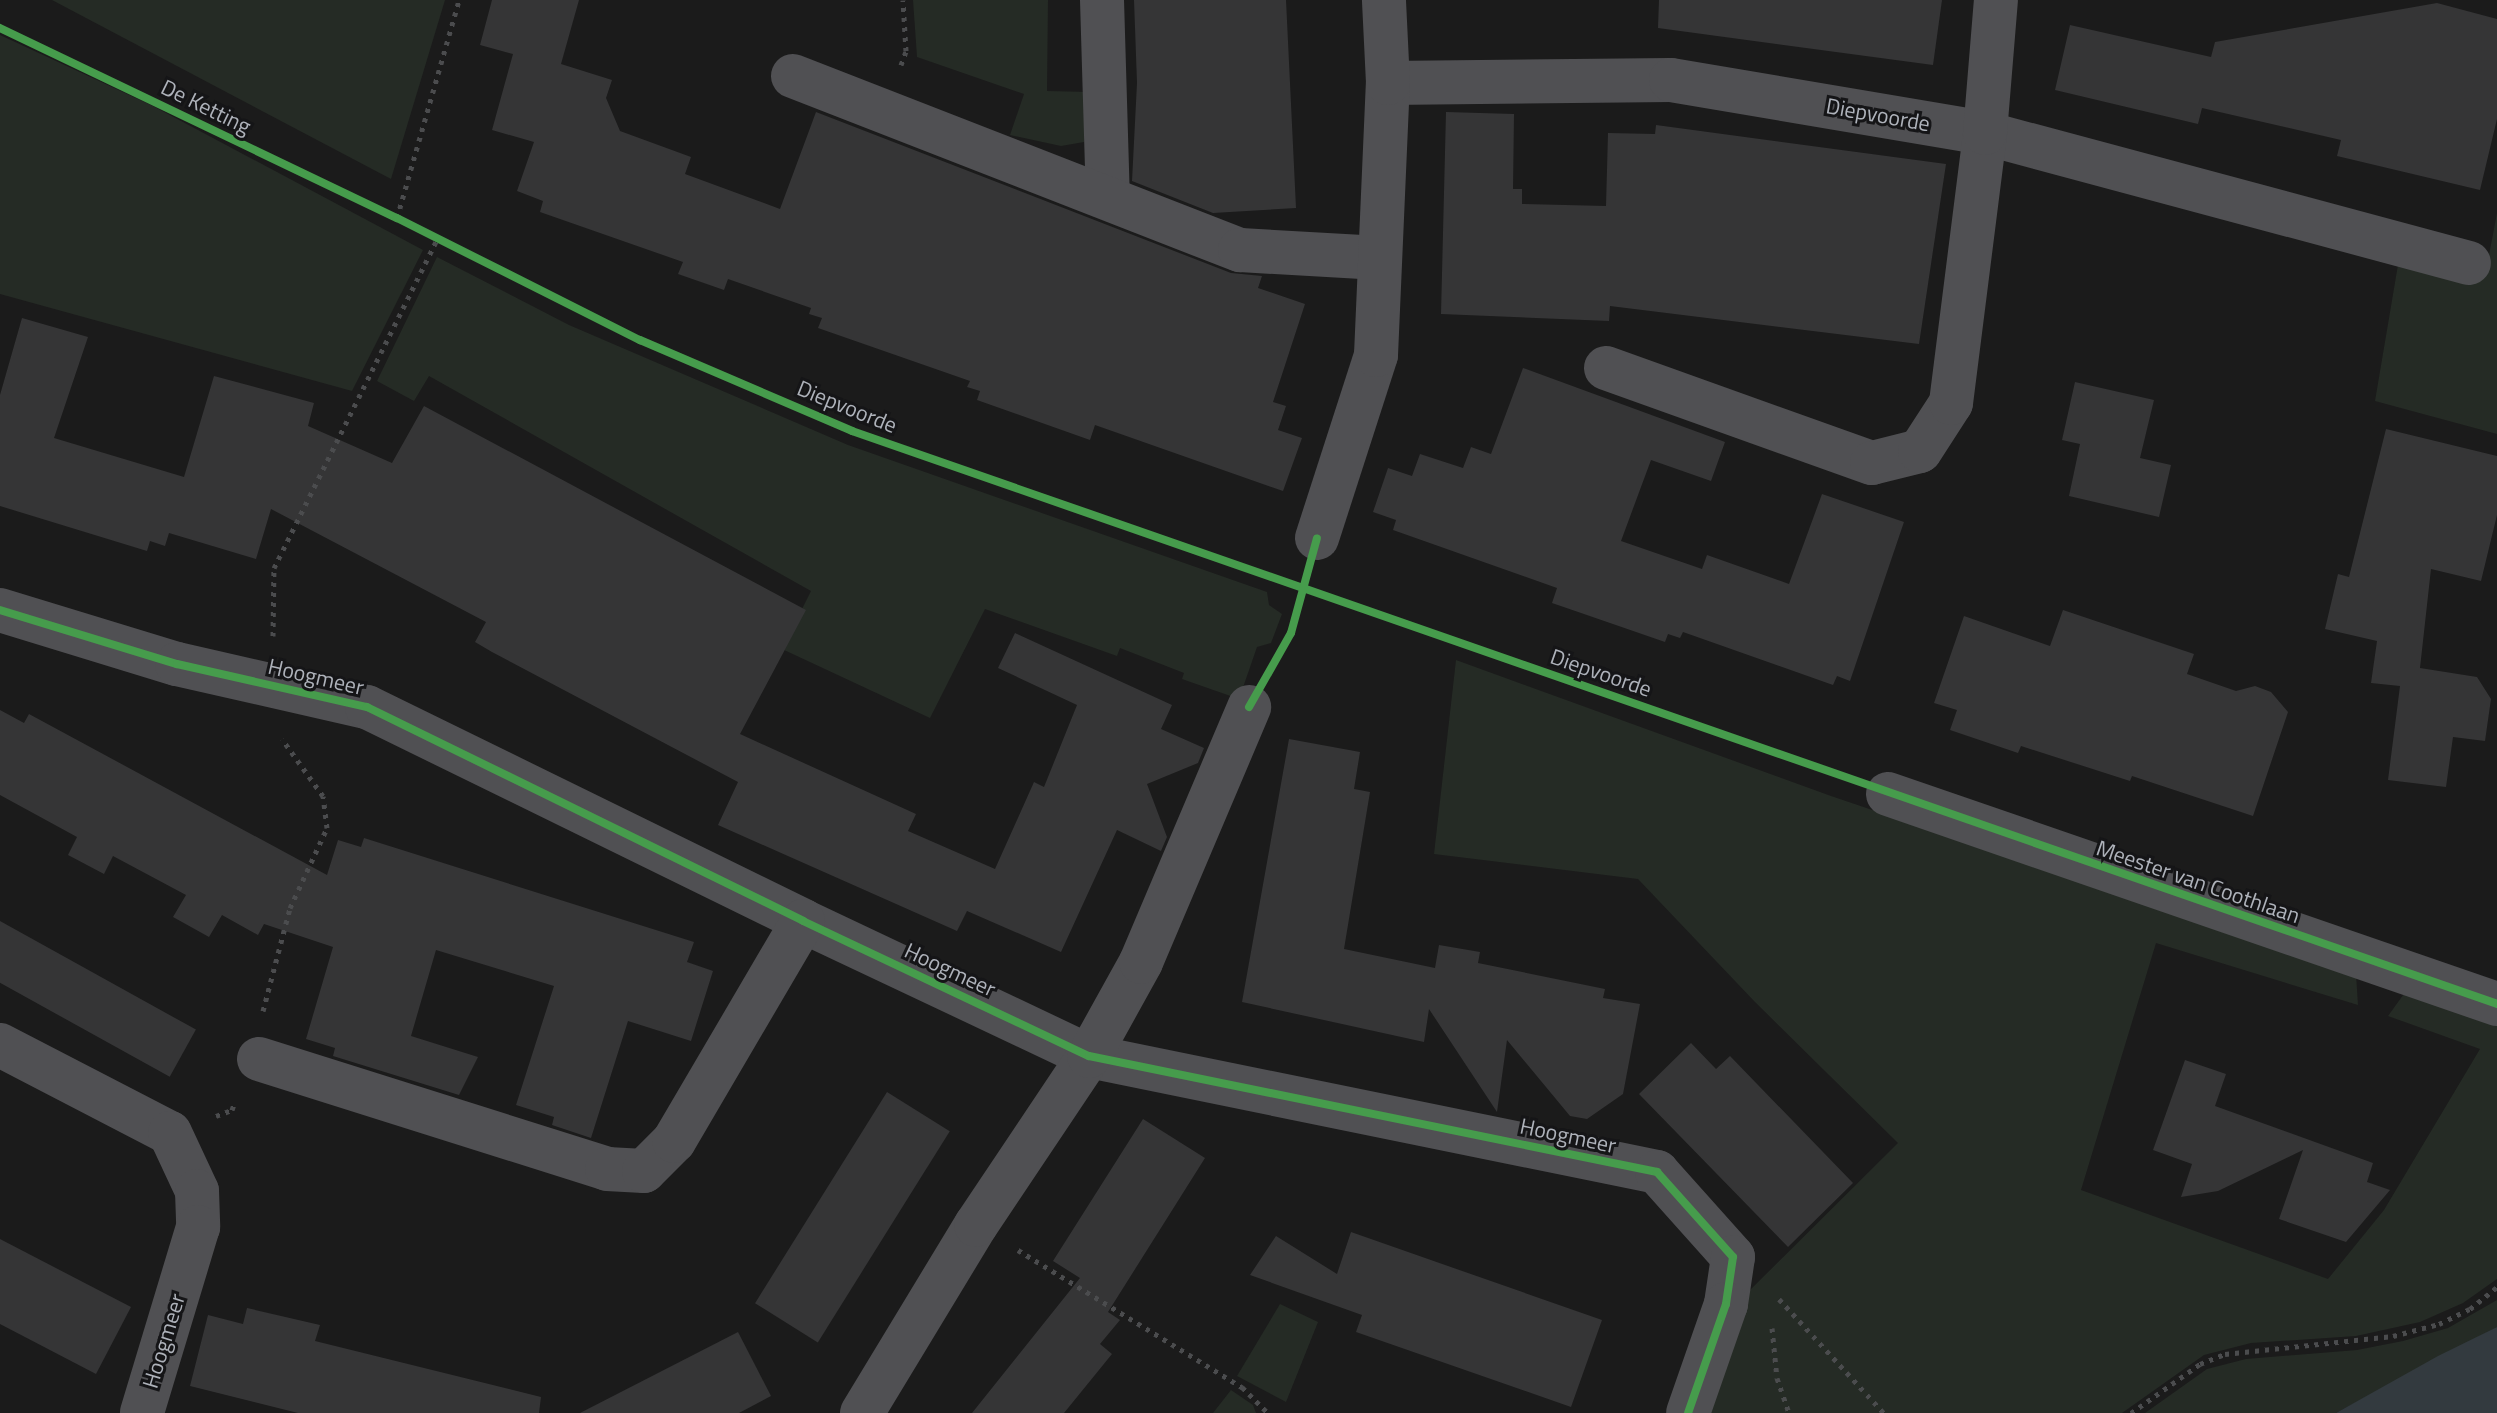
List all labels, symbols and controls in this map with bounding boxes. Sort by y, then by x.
street label: De Ketting [157,74,255,140]
street label: Diepvoorde [1824,93,1932,137]
street label: Diepvoorde [793,375,901,439]
street label: Diepvoorde [1547,643,1655,703]
street label: Hoogmeer [266,653,366,701]
street label: Meester van Coothlaan [2093,835,2303,929]
street label: Hoogmeer [900,937,1000,1003]
street label: Hoogmeer [1518,1113,1618,1159]
street label: Hoogmeer [137,1291,191,1391]

